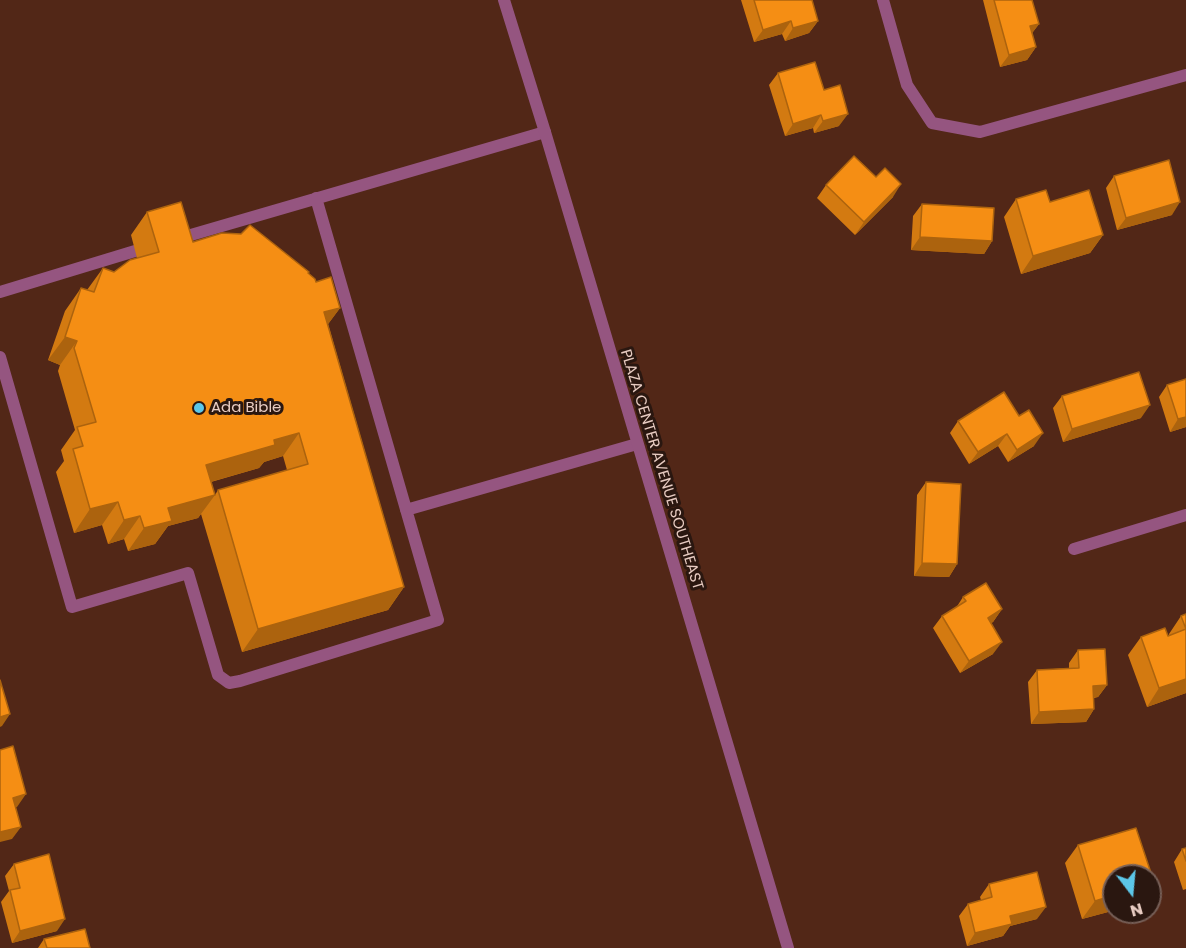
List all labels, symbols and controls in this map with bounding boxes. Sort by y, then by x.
street label: PLAZA CENTER AVENUE SOUTHEAST [616,348,706,592]
place label: Ada Bible [211,399,281,417]
marker: Ada Bible [192,401,206,415]
north arrow [1102,864,1162,924]
text: N [1128,897,1146,923]

